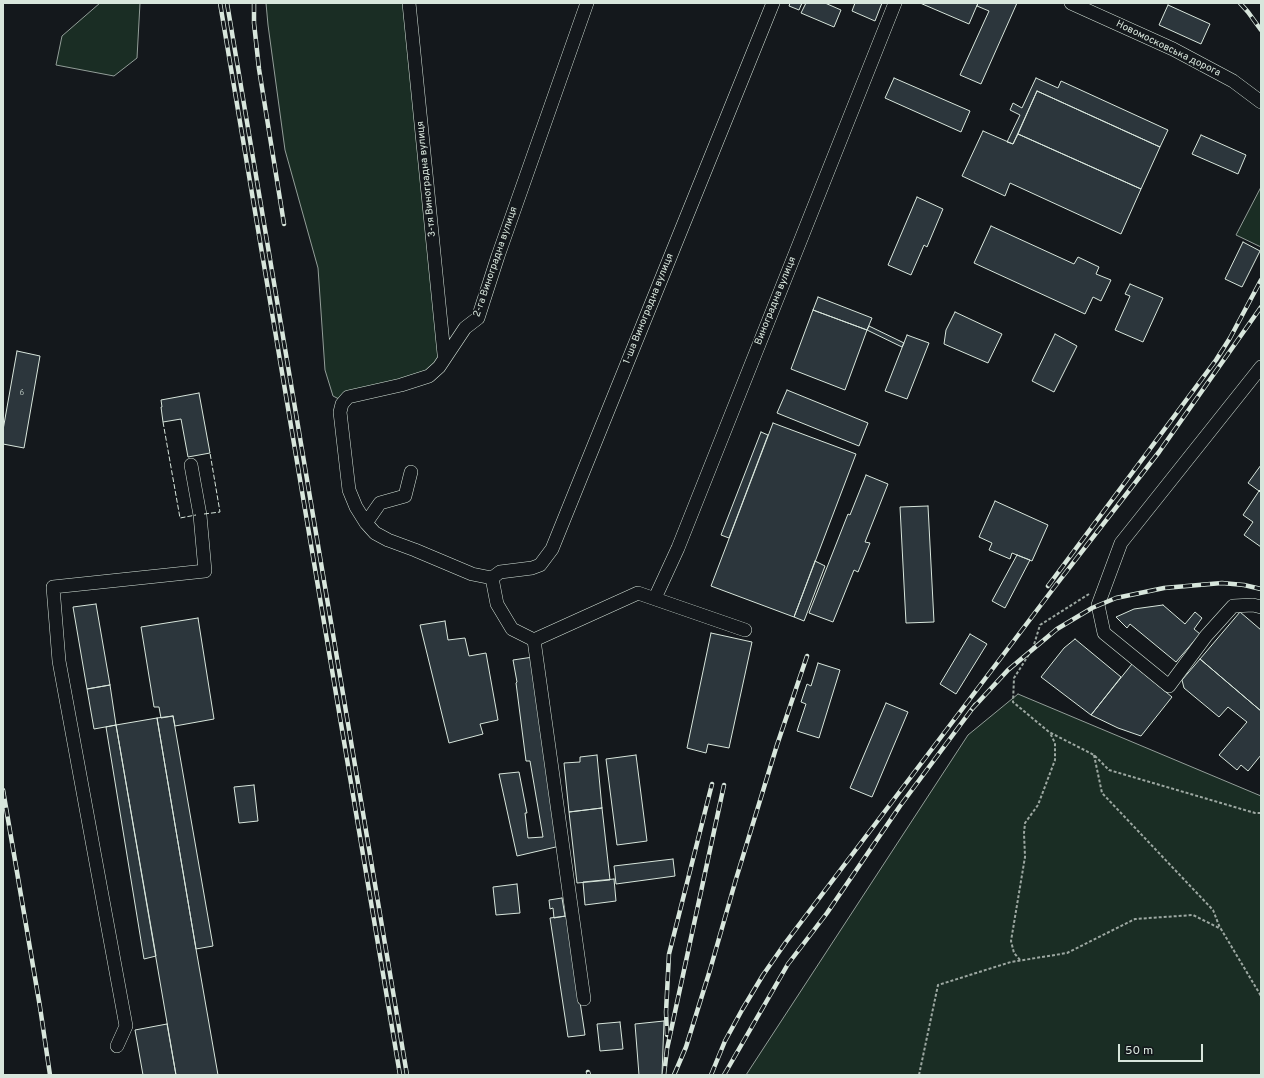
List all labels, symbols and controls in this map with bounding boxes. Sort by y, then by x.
street label: Новомосковська дорога [1114,18,1222,80]
street label: 3-тя Виноградна вулиця [415,120,439,238]
street label: 2-га Виноградна вулиця [471,205,521,319]
street label: 1-ша Виноградна вулиця [621,252,677,366]
street label: Виноградна вулиця [753,255,799,347]
house number: 6 [20,388,24,398]
scale bar [1120,1036,1205,1062]
text: 50 m [1125,1043,1153,1059]

